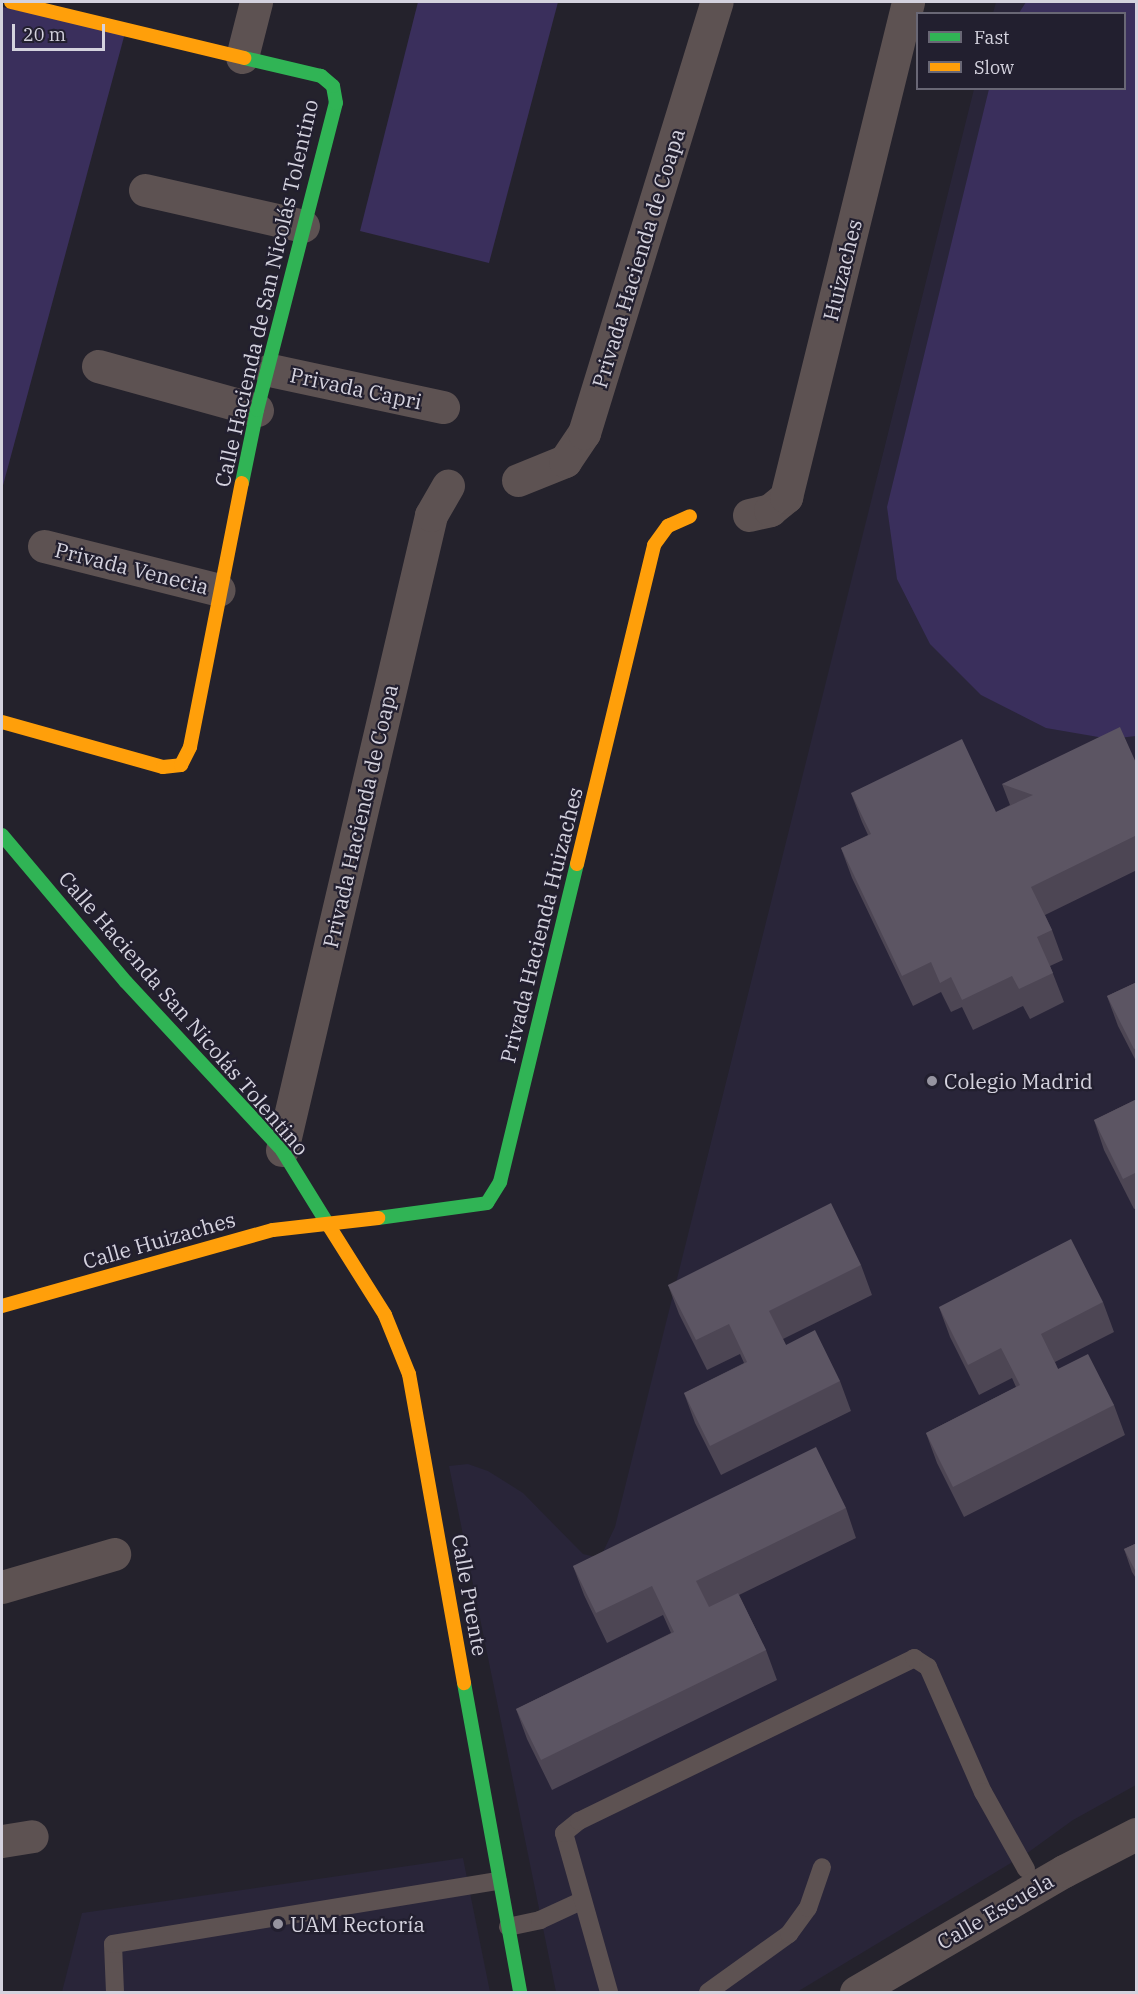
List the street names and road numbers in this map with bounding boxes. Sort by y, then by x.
street label: Calle Hacienda de San Nicolás Tolentino [209,97,323,489]
street label: Privada Hacienda de Coapa [586,125,690,391]
street label: Huizaches [817,217,867,323]
street label: Privada Capri [288,362,424,414]
street label: Privada Venecia [52,537,212,599]
street label: Privada Hacienda de Coapa [317,682,403,950]
street label: Privada Hacienda Huizaches [495,785,587,1065]
street label: Calle Hacienda San Nicolás Tolentino [54,866,314,1160]
street label: Calle Huizaches [80,1206,238,1274]
street label: Calle Puente [447,1532,493,1658]
street label: Calle Escuela [932,1868,1058,1954]

